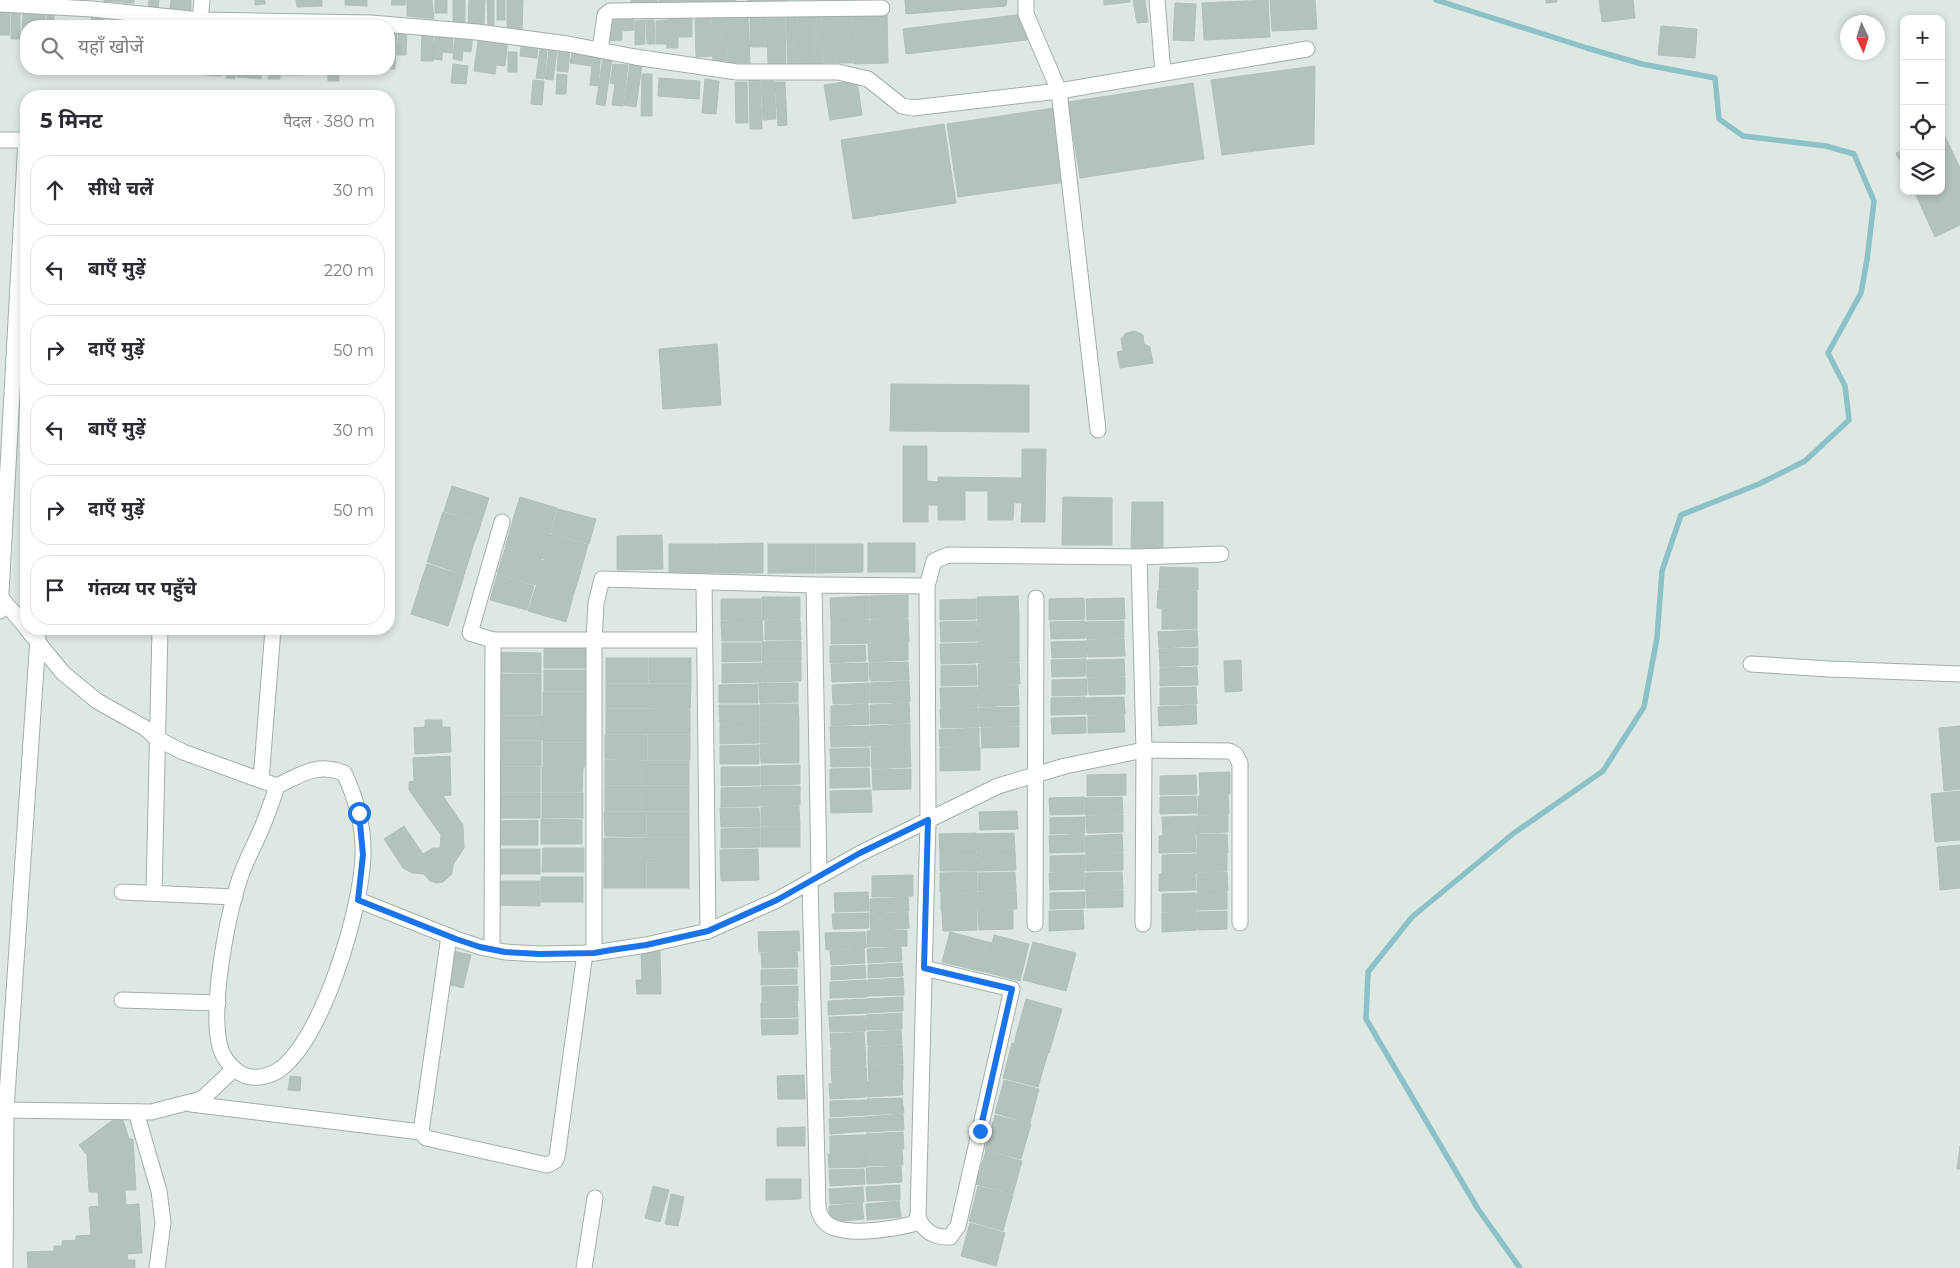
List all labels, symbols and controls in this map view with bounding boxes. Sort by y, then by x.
north arrow [1840,15,1885,60]
map controls [1900,15,1945,195]
button: + [1900,15,1945,60]
search box [20,20,395,75]
icon: search [38,34,66,62]
text: यहाँ खोजें [78,35,144,58]
button: − [1900,60,1945,105]
button: locate [1900,105,1945,150]
text: 5 मिनट [40,108,103,133]
text: पैदल · 380 m [283,112,375,131]
button: layers [1900,150,1945,195]
icon: ahead [41,176,69,204]
text: सीधे चलें [88,177,153,200]
text: 30 m [333,181,374,200]
icon: left [41,256,69,284]
text: बाएँ मुड़ें [88,257,145,280]
text: 220 m [324,261,374,280]
icon: right [41,336,69,364]
text: दाएँ मुड़ें [88,337,144,360]
text: 50 m [333,341,374,360]
icon: left [41,416,69,444]
text: बाएँ मुड़ें [88,417,145,440]
text: 30 m [333,421,374,440]
icon: right [41,496,69,524]
text: दाएँ मुड़ें [88,497,144,520]
text: 50 m [333,501,374,520]
icon: arrive [41,576,69,604]
text: गंतव्य पर पहुँचे [88,577,196,600]
route start [348,802,371,825]
route end [969,1120,992,1143]

